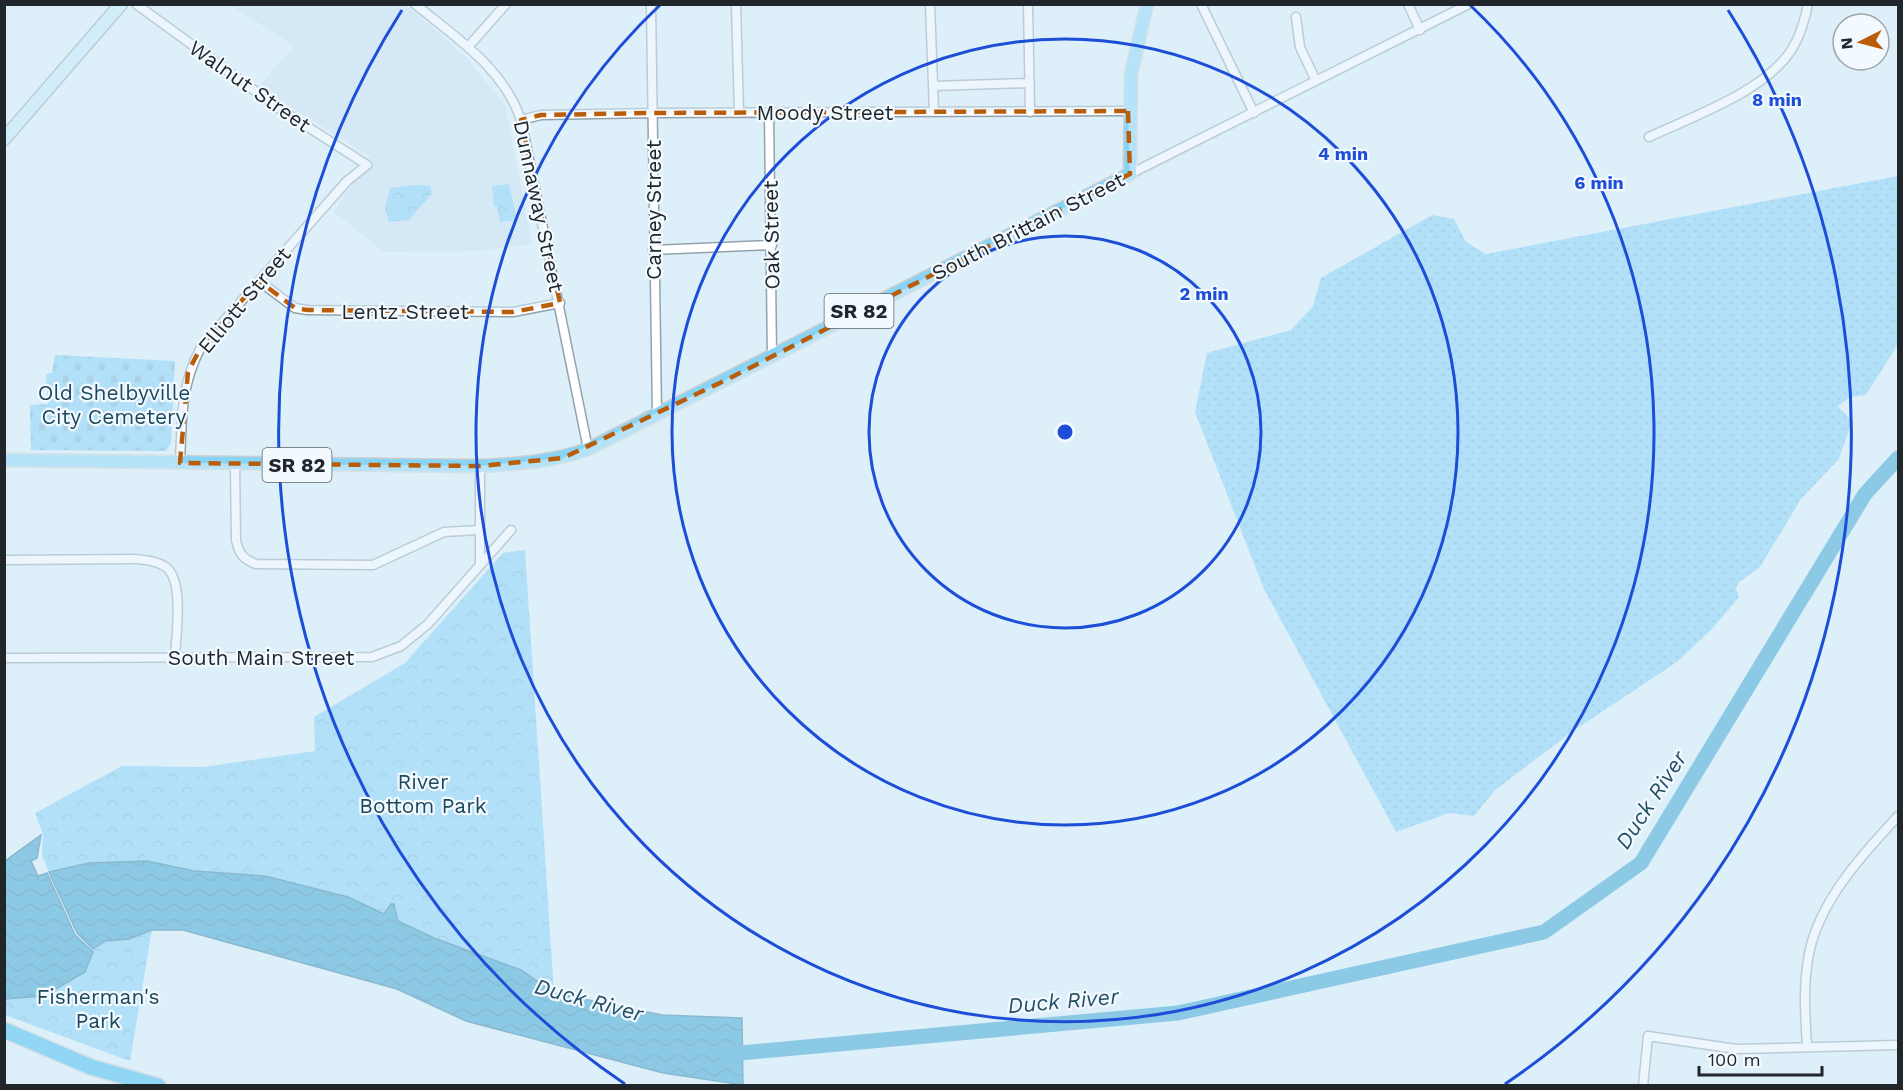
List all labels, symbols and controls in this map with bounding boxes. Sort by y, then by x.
north arrow [1831,12,1891,72]
street label: Walnut Street [184,35,316,137]
text: N [1837,37,1857,50]
text: 8 min [1752,89,1802,110]
street label: Moody Street [757,100,894,125]
street label: Dunnaway Street [509,118,569,294]
street label: Carney Street [641,140,666,280]
text: 4 min [1318,143,1368,164]
street label: South Brittain Street [927,166,1129,285]
text: 6 min [1574,172,1624,193]
street label: Oak Street [758,180,784,290]
street label: Elliott Street [192,242,296,358]
text: 2 min [1179,283,1229,304]
road number: SR 82 [824,294,894,328]
street label: Lentz Street [341,299,469,324]
park label: Old Shelbyville City Cemetery [38,380,190,429]
centre of rings [1055,422,1075,442]
road number: SR 82 [262,448,332,482]
street label: South Main Street [168,645,355,670]
water label: Duck River [1610,745,1693,854]
park label: River Bottom Park [359,769,487,818]
water label: Duck River [532,974,647,1027]
park label: Fisherman's Park [36,984,160,1033]
water label: Duck River [1006,984,1121,1018]
scale bar [1699,1039,1822,1077]
text: 100 m [1708,1049,1761,1070]

